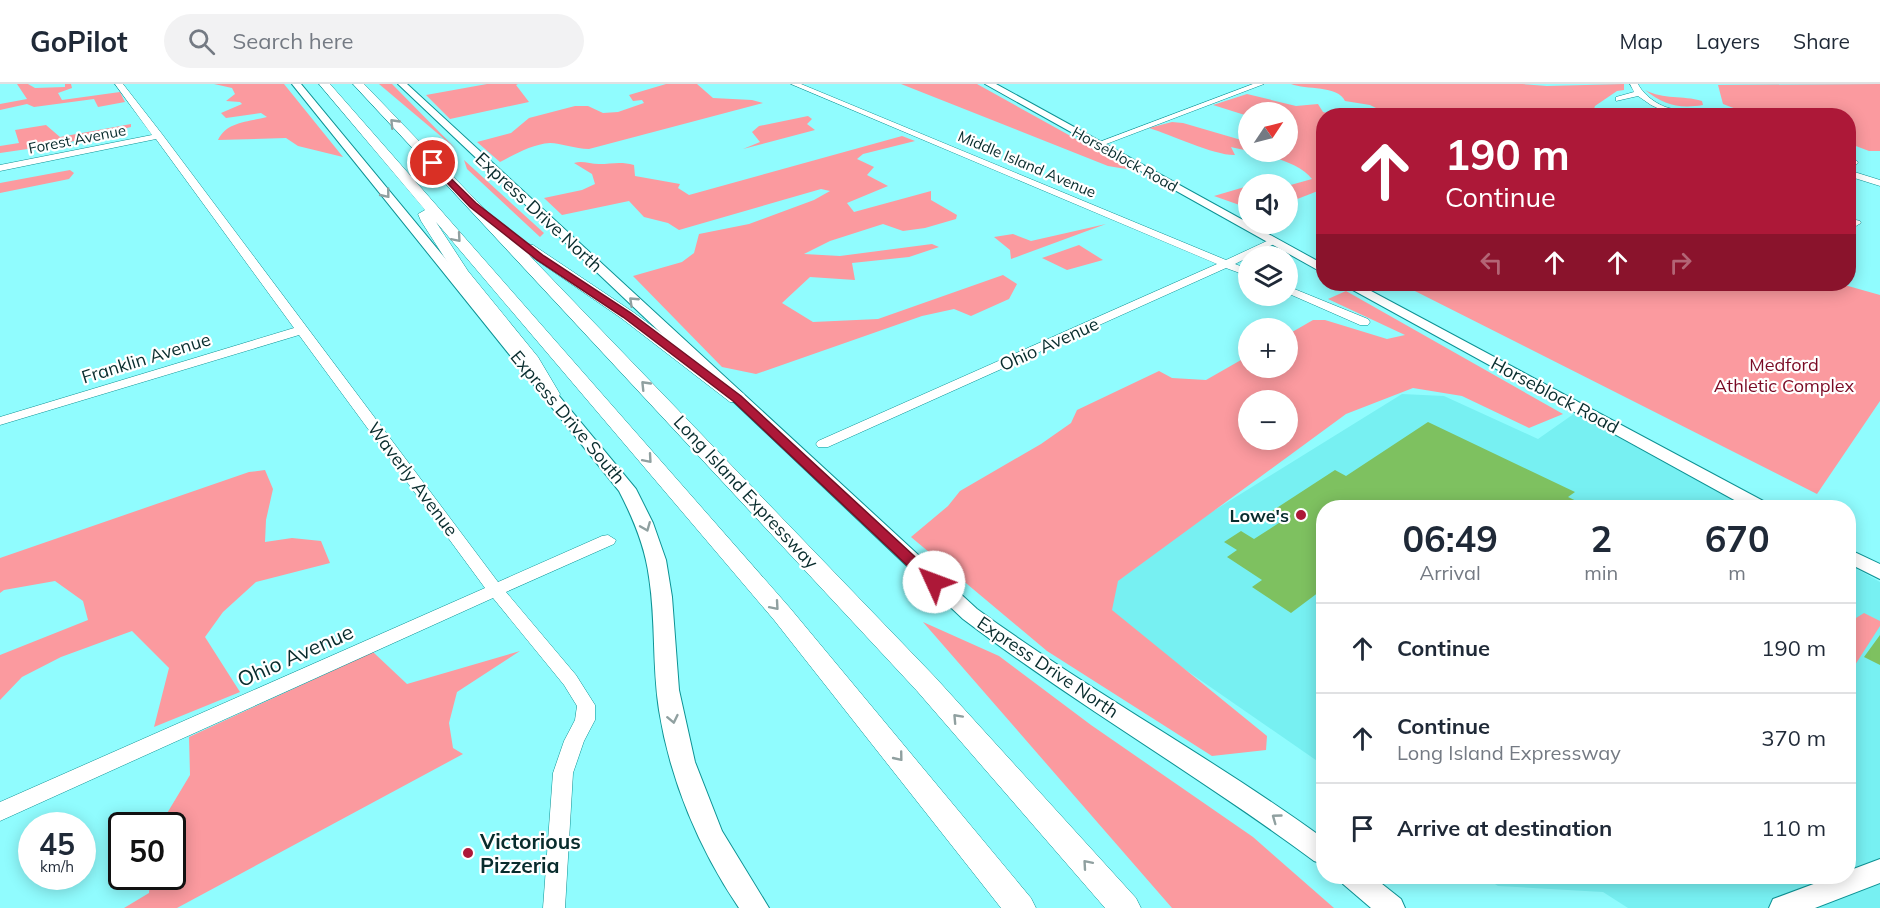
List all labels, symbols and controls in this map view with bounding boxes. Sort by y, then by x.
search box [164,14,584,68]
text: GoPilot [30,24,128,59]
icon: search [185,25,218,58]
text: Search here [233,27,354,55]
text: Map [1620,28,1663,54]
text: Layers [1696,28,1760,54]
text: Share [1793,28,1850,54]
north arrow [1238,102,1298,162]
map controls [1238,102,1298,450]
one-way arrow [391,119,402,130]
street label: Forest Avenue [27,120,127,158]
street label: Horseblock Road [1069,122,1181,196]
street label: Middle Island Avenue [955,126,1099,202]
text: 190 m [1445,128,1570,181]
icon: ahead [1346,132,1424,210]
pin [407,137,458,188]
icon: arrive [416,146,449,179]
street label: Express Drive North [471,147,607,277]
button: sound [1238,174,1298,234]
text: Continue [1445,180,1556,214]
one-way arrow [378,188,389,199]
one-way arrow [450,231,461,242]
button: layers [1238,246,1298,306]
icon: left [1475,246,1508,279]
icon: ahead [1538,246,1571,279]
icon: ahead [1601,246,1634,279]
icon: right [1664,246,1697,279]
one-way arrow [629,297,640,308]
street label: Ohio Avenue [996,312,1102,376]
button: + [1238,318,1298,378]
street label: Franklin Avenue [79,327,213,389]
street label: Express Drive South [506,346,630,488]
street label: Horseblock Road [1487,352,1623,438]
park label: Medford Athletic Complex [1714,353,1855,397]
one-way arrow [641,382,652,392]
button: − [1238,390,1298,450]
street label: Long Island Expressway [669,410,823,574]
street label: Waverly Avenue [363,417,463,541]
one-way arrow [641,452,652,463]
place label: Lowe's [1230,504,1289,527]
marker: Lowe's [1294,508,1308,522]
text: 06:49 [1402,516,1498,561]
text: 2 [1590,516,1612,561]
text: 670 [1705,516,1770,561]
one-way arrow [638,521,651,532]
position arrow [902,550,966,614]
text: Arrival [1420,560,1481,585]
text: min [1584,560,1618,585]
text: m [1728,560,1746,585]
one-way arrow [768,599,779,610]
street label: Express Drive North [973,611,1123,723]
street label: Ohio Avenue [233,618,357,692]
icon: ahead [1346,632,1379,665]
text: Continue [1397,634,1490,662]
text: 190 m [1761,634,1826,662]
text: Continue [1397,712,1490,740]
one-way arrow [665,714,678,724]
one-way arrow [953,715,964,725]
icon: ahead [1346,722,1379,755]
text: 370 m [1761,724,1826,752]
text: Long Island Expressway [1397,740,1621,765]
one-way arrow [891,750,902,761]
speed limit sign: 50 [108,812,186,890]
icon: arrive [1346,812,1379,845]
text: Arrive at destination [1397,814,1612,842]
text: 110 m [1761,814,1826,842]
one-way arrow [1271,815,1282,826]
text: 45 [39,825,75,863]
place label: Victorious Pizzeria [479,828,581,878]
marker: Victorious Pizzeria [461,846,475,860]
text: km/h [40,857,74,876]
one-way arrow [1083,860,1094,871]

